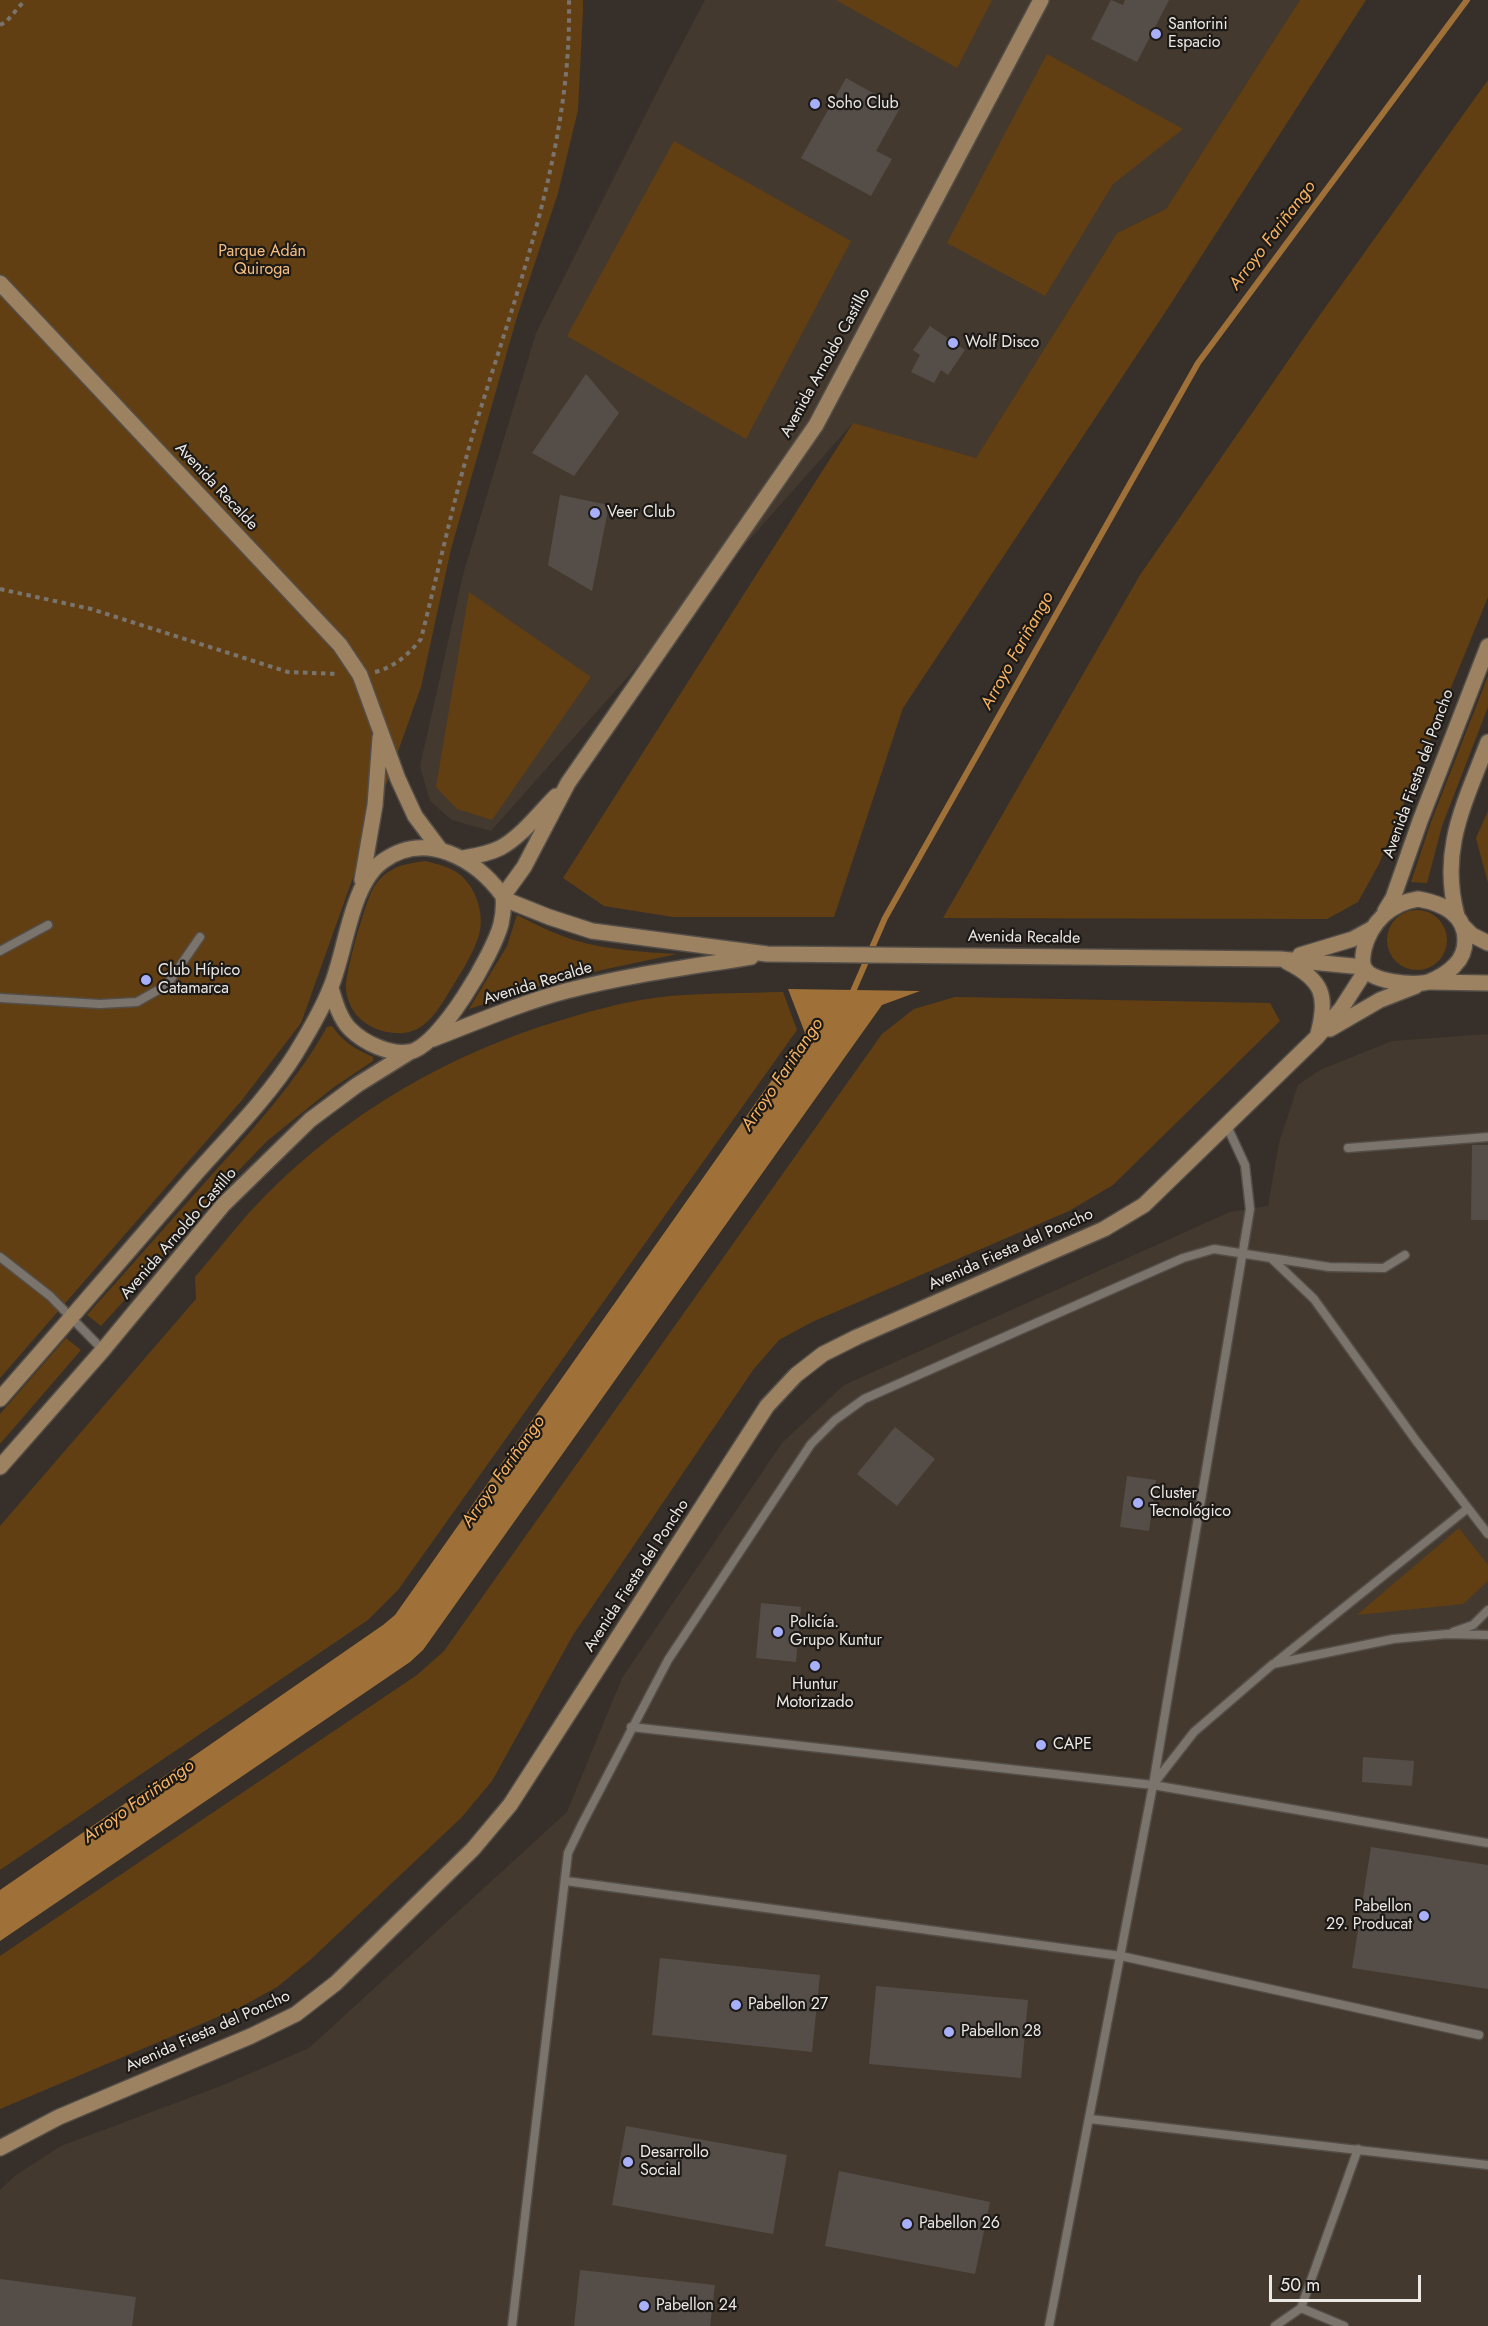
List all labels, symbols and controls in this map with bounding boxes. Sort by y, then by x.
place label: Santorini Espacio [1168,15,1228,53]
marker: Santorini Espacio [1149,27,1163,41]
place label: Soho Club [827,94,899,114]
marker: Soho Club [808,97,822,111]
water label: Arroyo Fariñango [1225,177,1321,295]
park label: Parque Adán Quiroga [218,242,306,280]
street label: Avenida Arnoldo Castillo [777,285,875,441]
place label: Wolf Disco [965,333,1039,353]
marker: Wolf Disco [946,336,960,350]
street label: Avenida Recalde [171,439,261,535]
place label: Veer Club [607,503,675,523]
marker: Veer Club [588,506,602,520]
water label: Arroyo Fariñango [977,588,1059,714]
street label: Avenida Fiesta del Poncho [1380,687,1458,861]
street label: Avenida Recalde [968,927,1080,949]
street label: Avenida Recalde [481,958,595,1010]
place label: Club Hípico Catamarca [158,961,240,999]
marker: Club Hípico Catamarca [139,973,153,987]
water label: Arroyo Fariñango [737,1015,829,1135]
street label: Avenida Arnoldo Castillo [117,1164,241,1304]
street label: Avenida Fiesta del Poncho [926,1205,1096,1295]
water label: Arroyo Fariñango [457,1412,551,1532]
place label: Cluster Tecnológico [1150,1484,1231,1522]
street label: Avenida Fiesta del Poncho [580,1496,694,1656]
marker: Cluster Tecnológico [1131,1496,1145,1510]
place label: Policía. Grupo Kuntur [790,1613,882,1651]
marker: Policía. Grupo Kuntur [771,1625,785,1639]
marker: Huntur Motorizado [808,1659,822,1673]
place label: Huntur Motorizado [777,1675,853,1713]
place label: CAPE [1053,1735,1092,1755]
marker: CAPE [1034,1738,1048,1752]
water label: Arroyo Fariñango [79,1755,199,1849]
place label: Pabellon 29. Producat [1326,1897,1412,1935]
marker: Pabellon 29. Producat [1417,1909,1431,1923]
street label: Avenida Fiesta del Poncho [123,1987,293,2077]
place label: Pabellon 27 [748,1995,828,2015]
marker: Pabellon 27 [729,1998,743,2012]
place label: Pabellon 28 [961,2022,1041,2042]
marker: Pabellon 28 [942,2025,956,2039]
place label: Desarrollo Social [640,2143,709,2181]
marker: Desarrollo Social [621,2155,635,2169]
place label: Pabellon 26 [919,2214,1000,2234]
marker: Pabellon 26 [900,2217,914,2231]
scale bar [1272,2263,1424,2301]
text: 50 m [1280,2272,1320,2298]
place label: Pabellon 24 [656,2296,737,2316]
marker: Pabellon 24 [637,2299,651,2313]

